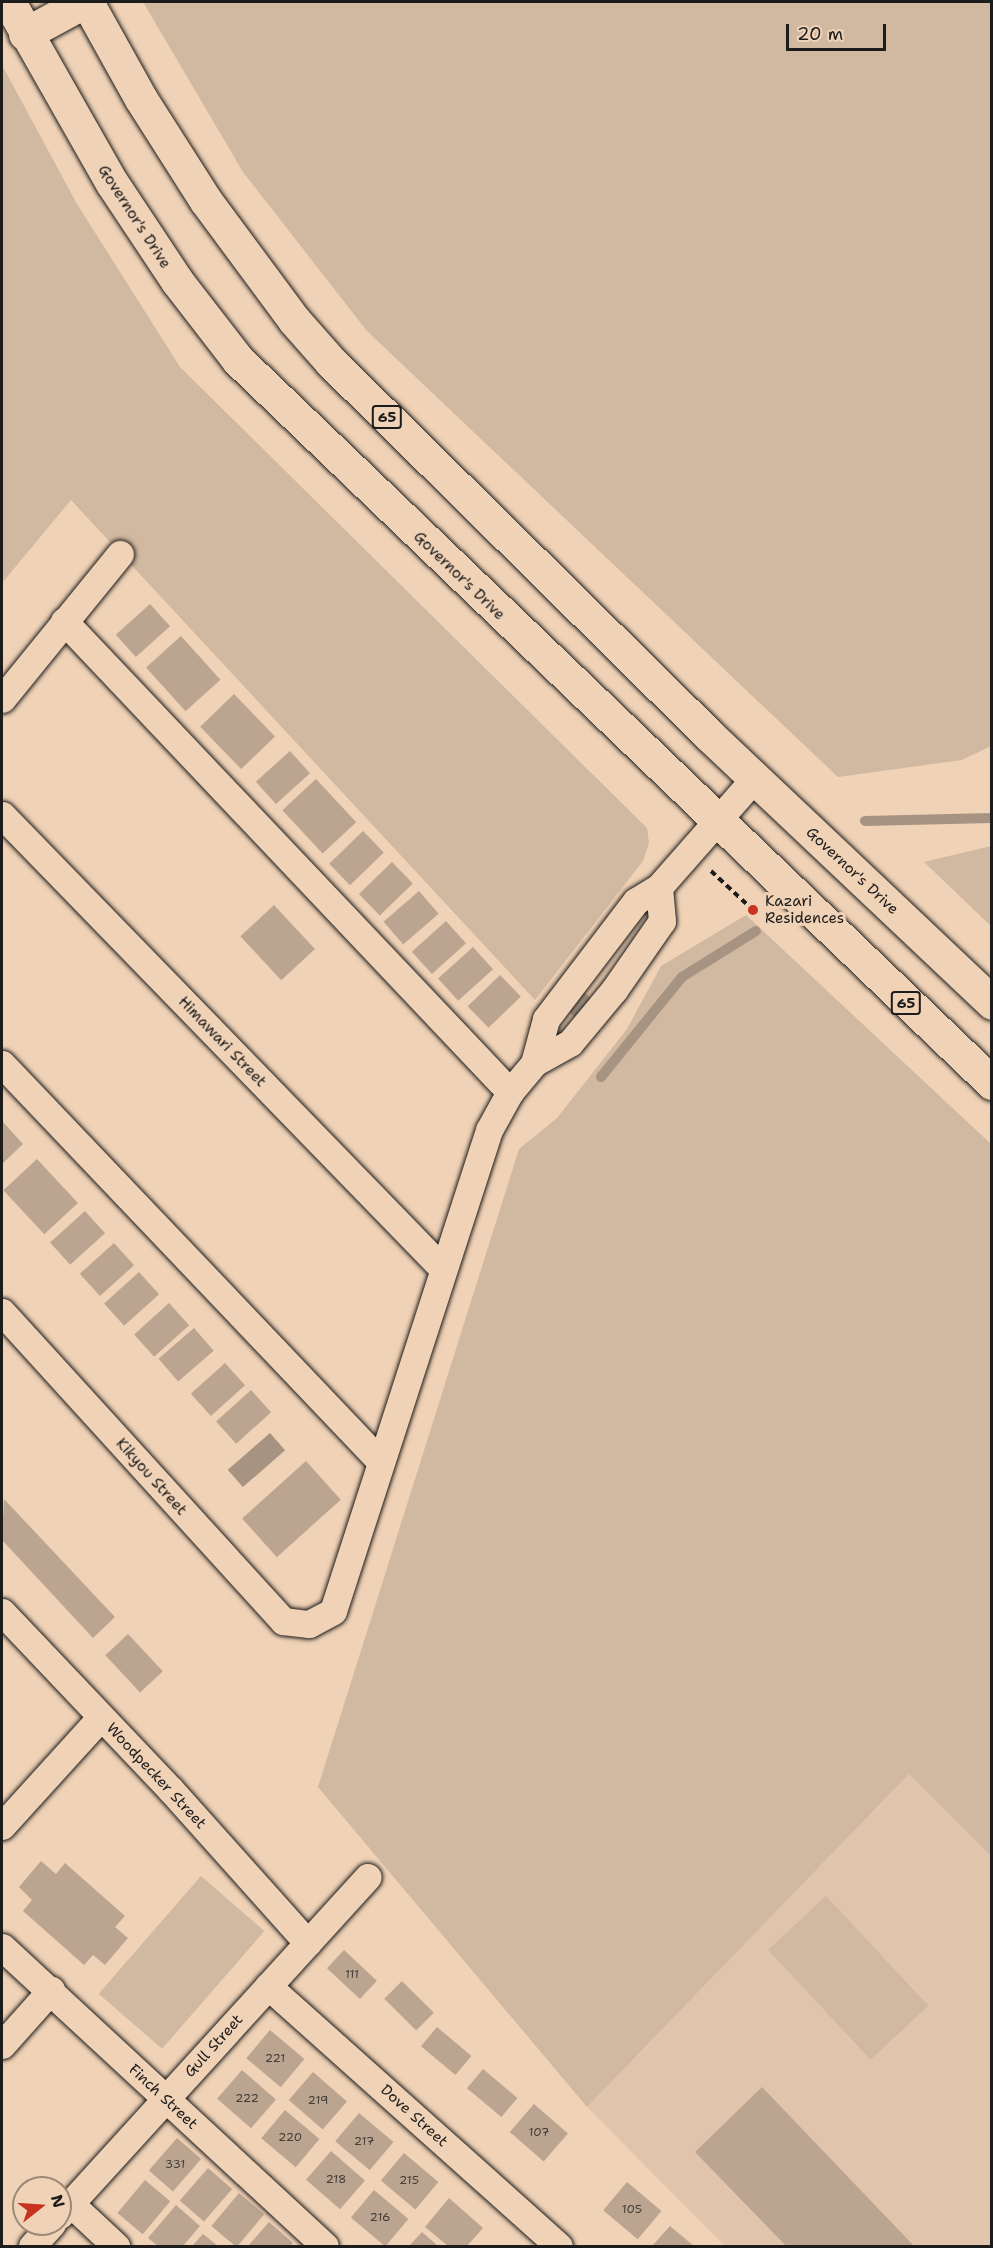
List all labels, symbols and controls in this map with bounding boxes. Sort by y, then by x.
scale bar [789,12,890,50]
text: 20 m [797,22,843,46]
street label: Governor's Drive [94,162,174,272]
road number: 65 [370,406,404,428]
street label: Governor's Drive [410,528,508,624]
street label: Governor's Drive [802,824,902,918]
place label: Kazari Residences [765,892,844,927]
marker: Kazari Residences [746,903,760,917]
road number: 65 [890,992,922,1014]
street label: Himawari Street [174,993,270,1091]
street label: Kikyou Street [112,1435,190,1519]
street label: Woodpecker Street [102,1719,210,1833]
house number: 111 [345,1968,359,1982]
street label: Gull Street [181,2011,247,2081]
house number: 221 [265,2052,285,2066]
street label: Finch Street [125,2061,201,2133]
street label: Dove Street [377,2081,451,2151]
house number: 222 [235,2092,259,2106]
house number: 219 [308,2094,328,2108]
house number: 107 [529,2126,549,2140]
house number: 220 [278,2131,302,2145]
house number: 217 [354,2135,374,2149]
house number: 331 [165,2158,185,2172]
house number: 218 [325,2173,347,2187]
house number: 215 [399,2174,419,2188]
north arrow [12,2176,72,2236]
text: N [46,2192,70,2210]
house number: 105 [622,2203,642,2217]
house number: 216 [370,2211,390,2225]

